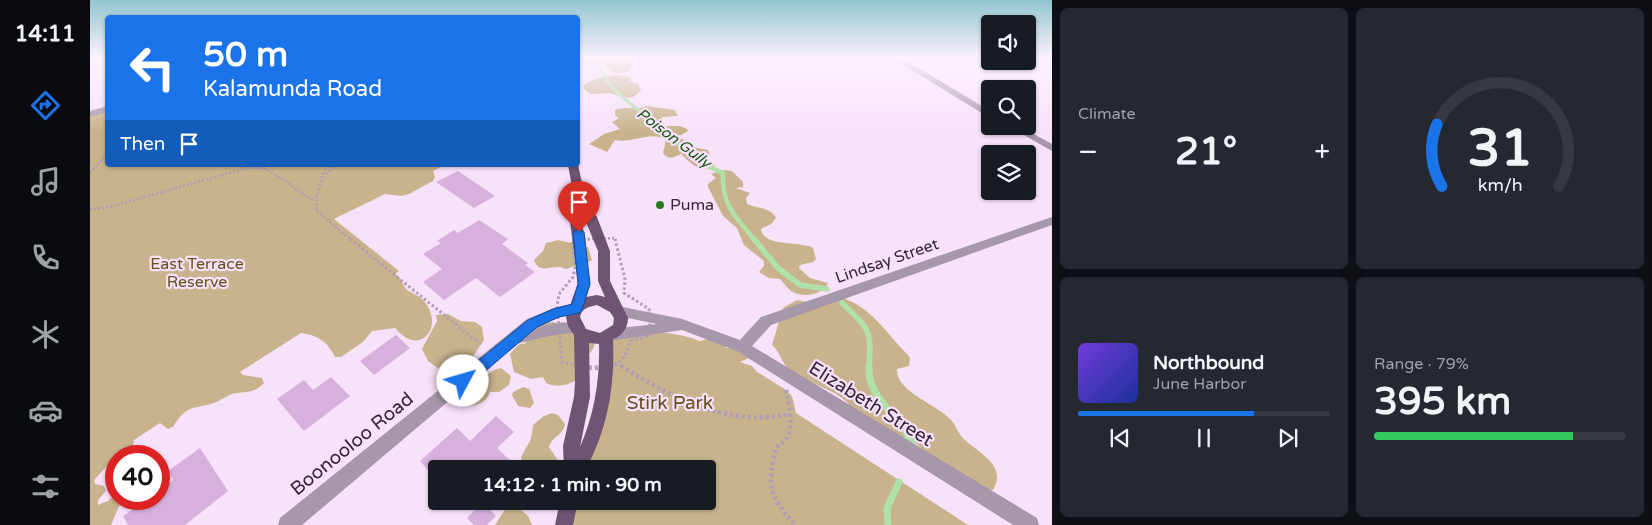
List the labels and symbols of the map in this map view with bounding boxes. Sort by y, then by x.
water label: Poison Gully [633,104,716,173]
pin [558,181,600,232]
place label: Puma [670,195,714,215]
marker: Puma [654,199,666,211]
street label: Lindsay Street [833,234,941,288]
park label: East Terrace Reserve [150,254,244,292]
position arrow [436,354,488,406]
street label: Elizabeth Street [805,357,937,451]
street label: Boonooloo Road [286,388,418,500]
park label: Stirk Park [627,392,713,414]
speed limit sign: 40 [105,445,170,510]

